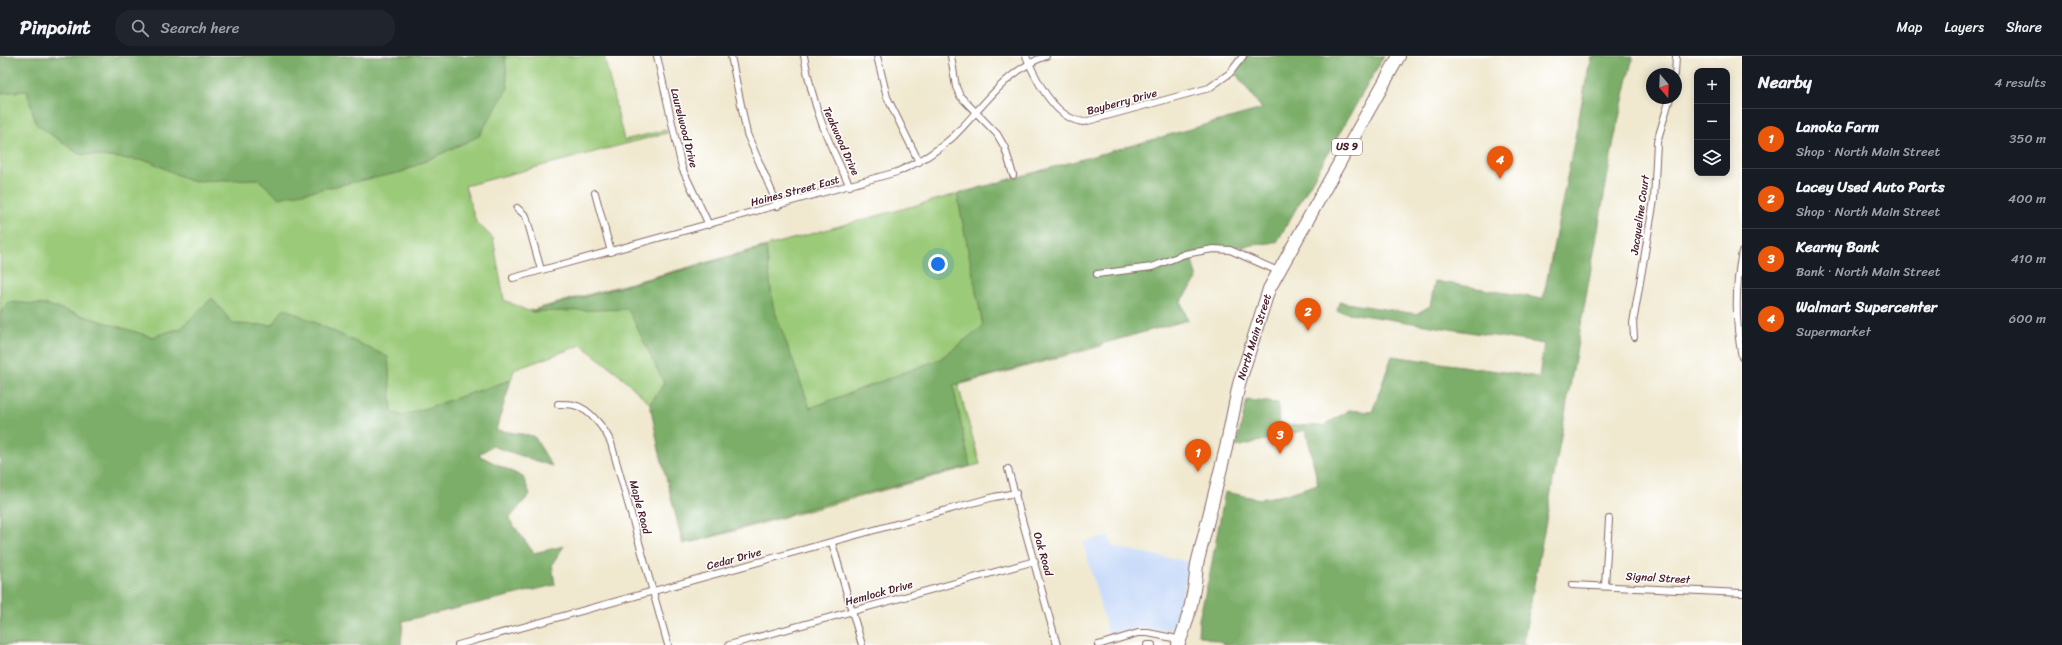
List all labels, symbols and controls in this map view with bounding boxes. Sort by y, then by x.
search box [115,10,395,46]
text: Pinpoint [20,11,91,44]
text: Search here [161,15,240,41]
text: Map [1897,15,1922,40]
text: Layers [1944,15,1984,40]
text: Share [2006,15,2042,40]
icon: search [129,17,151,39]
text: Nearby [1758,67,1812,97]
north arrow [1646,68,1682,104]
map controls [1694,68,1730,176]
button: + [1694,68,1730,104]
text: 4 results [1994,71,2046,94]
street label: Bayberry Drive [1085,83,1160,121]
street label: Laurelwood Drive [665,86,703,170]
street label: Teakwood Drive [817,103,865,179]
button: − [1694,104,1730,140]
text: Lanoka Farm [1796,114,1879,140]
text: 1 [1768,127,1774,150]
text: 350 m [2009,127,2046,150]
road number: US 9 [1332,139,1362,155]
button: layers [1694,140,1730,176]
text: Shop · North Main Street [1796,140,1940,163]
pin: 4 [1487,146,1513,179]
street label: Haines Street East [748,170,842,212]
street label: Jacqueline Court [1625,173,1655,257]
text: Lacey Used Auto Parts [1796,174,1945,200]
text: 2 [1767,187,1775,210]
text: 400 m [2008,187,2046,210]
text: Shop · North Main Street [1796,200,1940,223]
text: Kearny Bank [1796,234,1879,260]
text: 3 [1767,247,1775,270]
text: 410 m [2011,247,2046,270]
your location [928,254,948,274]
text: Bank · North Main Street [1796,260,1940,283]
street label: North Main Street [1231,291,1276,382]
text: Walmart Supercenter [1796,294,1937,320]
pin: 2 [1295,298,1321,331]
text: 4 [1767,307,1775,330]
text: 600 m [2009,307,2046,330]
text: Supermarket [1796,320,1871,343]
pin: 3 [1267,421,1293,454]
pin: 1 [1185,439,1211,472]
street label: Maple Road [624,478,657,537]
street label: Oak Road [1028,530,1059,579]
street label: Cedar Drive [704,542,764,575]
street label: Signal Street [1625,567,1691,589]
street label: Hemlock Drive [843,575,915,611]

